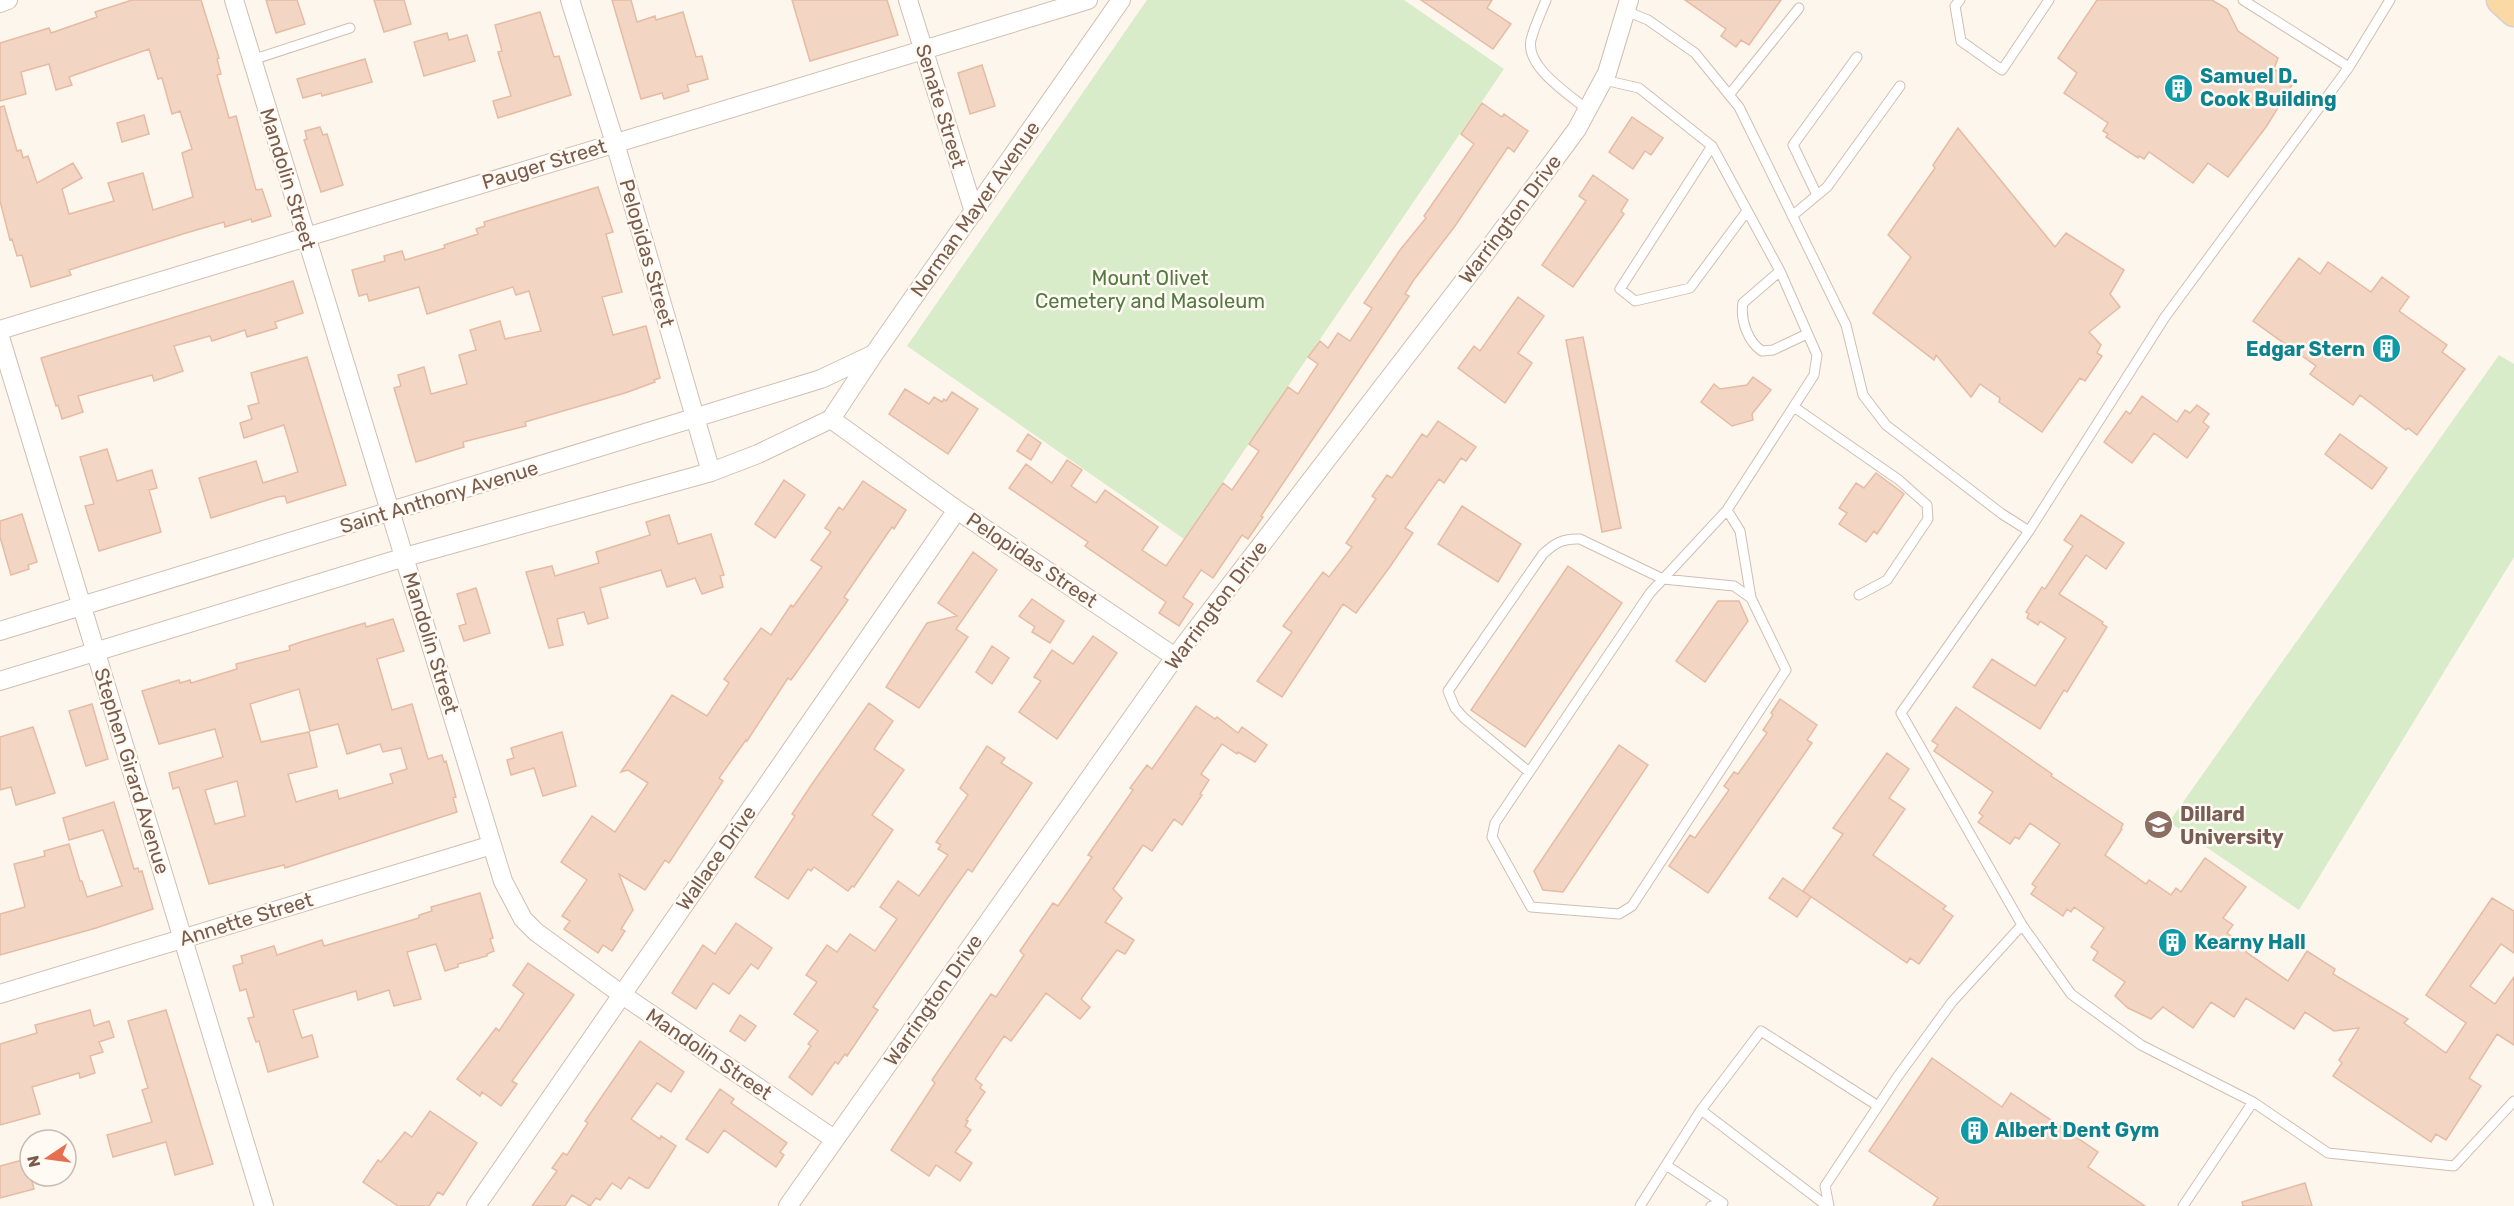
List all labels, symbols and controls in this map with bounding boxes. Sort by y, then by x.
street label: Senate Street [911,41,971,171]
place label: Samuel D. Cook Building [2200,64,2337,111]
building icon: Samuel D. Cook Building [2163,72,2195,104]
street label: Mandolin Street [255,105,321,253]
street label: Norman Mayer Avenue [905,117,1045,301]
street label: Pauger Street [479,134,609,194]
street label: Warrington Drive [1454,150,1566,288]
street label: Pelopidas Street [614,176,680,330]
park label: Mount Olivet Cemetery and Masoleum [1035,266,1265,313]
building icon: Edgar Stern [2370,333,2402,365]
place label: Edgar Stern [2246,337,2365,361]
street label: Saint Anthony Avenue [337,455,541,539]
street label: Pelopidas Street [962,507,1102,613]
street label: Warrington Drive [1160,536,1272,674]
street label: Mandolin Street [398,569,464,717]
street label: Stephen Girard Avenue [89,665,175,877]
street label: Wallace Drive [671,801,761,915]
place label: Dillard University [2180,802,2284,849]
school or university icon: Dillard University [2143,809,2175,841]
street label: Annette Street [176,887,316,951]
building icon: Kearny Hall [2157,926,2189,958]
street label: Warrington Drive [879,930,987,1070]
place label: Kearny Hall [2194,930,2306,954]
street label: Mandolin Street [641,1003,777,1105]
building icon: Albert Dent Gym [1958,1114,1990,1146]
place label: Albert Dent Gym [1995,1118,2159,1142]
north arrow [18,1128,78,1188]
text: N [23,1154,44,1169]

